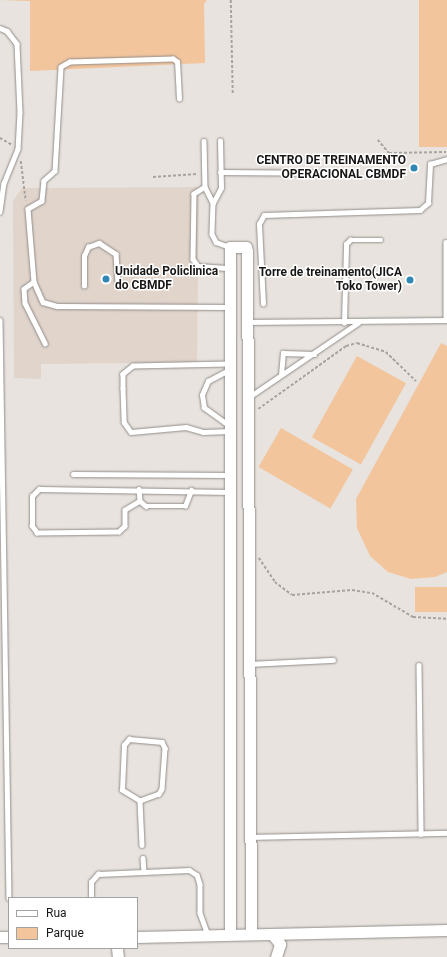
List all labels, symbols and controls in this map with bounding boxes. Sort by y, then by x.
place label: CENTRO DE TREINAMENTO OPERACIONAL CBMDF [256,154,406,182]
marker: CENTRO DE TREINAMENTO OPERACIONAL CBMDF [409,163,419,173]
place label: Unidade Policlinica do CBMDF [115,265,218,293]
place label: Torre de treinamento(JICA Toko Tower) [259,266,402,294]
marker: Unidade Policlinica do CBMDF [100,273,112,285]
marker: Torre de treinamento(JICA Toko Tower) [405,275,415,285]
legend [8,897,138,949]
text: Rua [46,906,67,920]
text: Parque [46,926,84,940]

